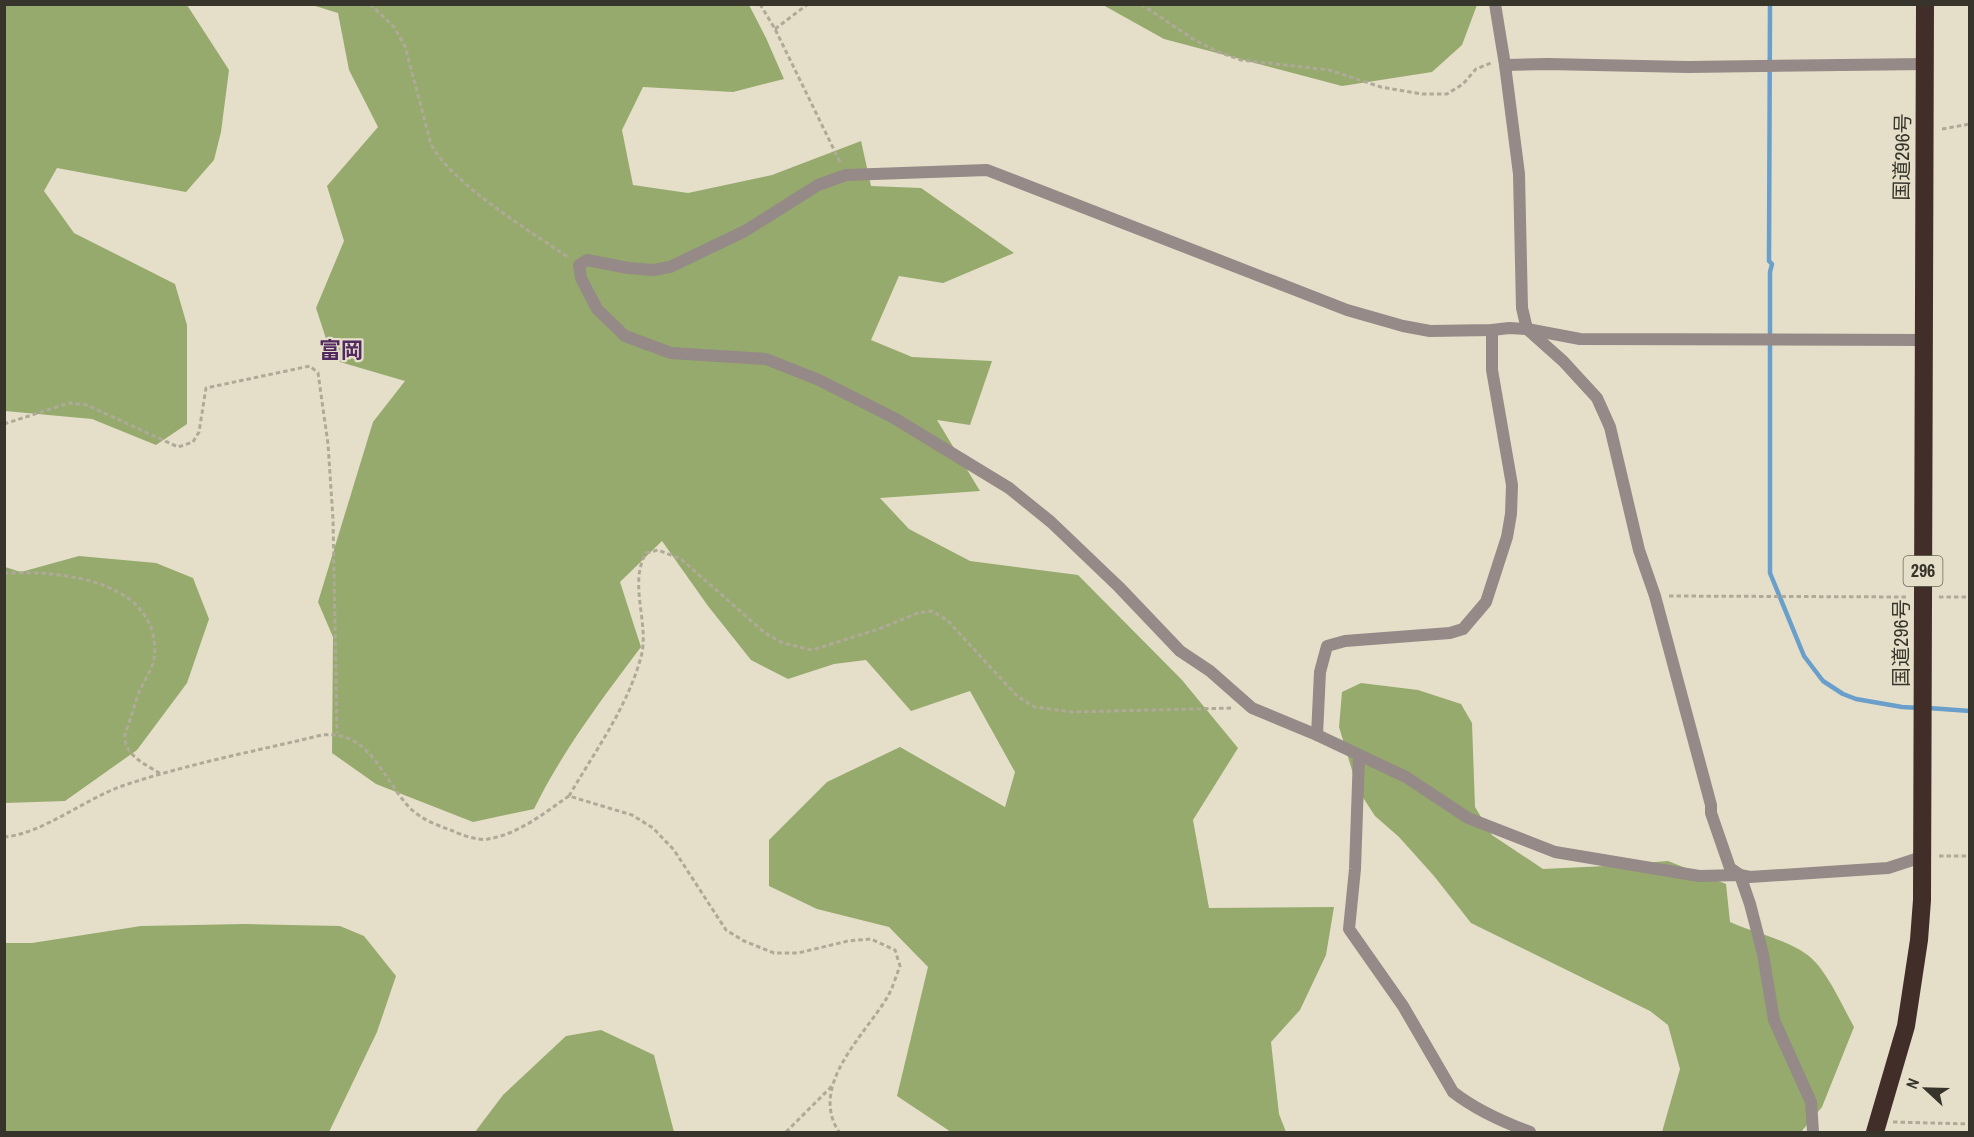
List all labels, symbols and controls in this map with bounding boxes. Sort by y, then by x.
street label: 国道296号 [1887,113,1916,201]
district label: 富岡 [319,335,363,365]
road number: 296 [1904,556,1942,586]
street label: 国道296号 [1887,599,1914,687]
north arrow [1896,1059,1956,1119]
text: N [1900,1075,1924,1092]

